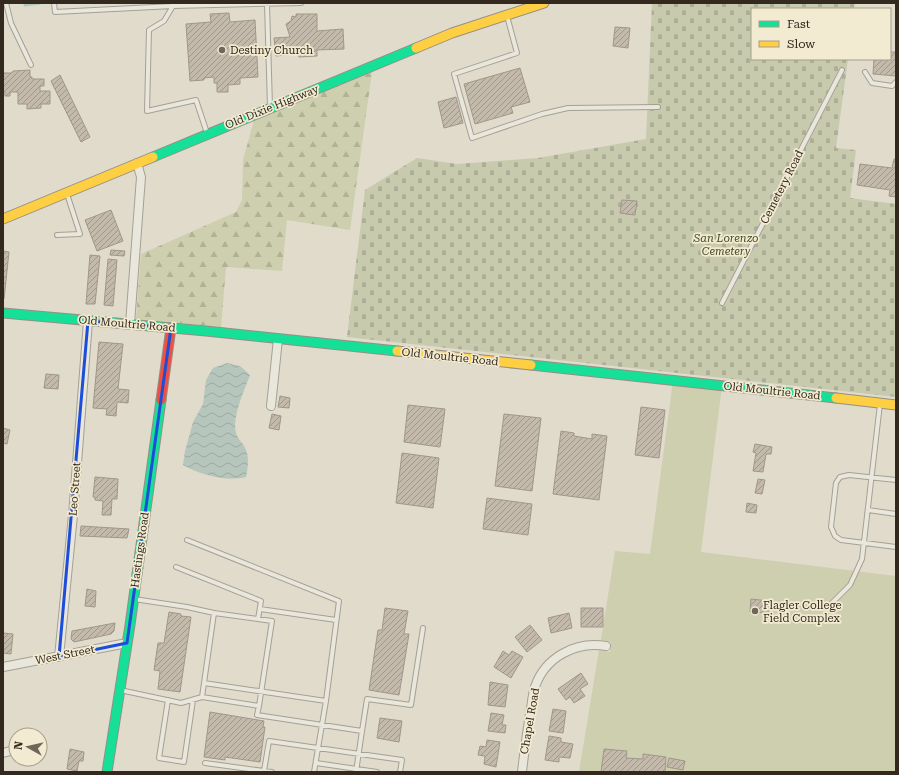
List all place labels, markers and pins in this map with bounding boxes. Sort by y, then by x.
place label: Destiny Church [230,44,313,57]
marker: Destiny Church [217,45,227,55]
place label: Flagler College Field Complex [763,599,841,625]
marker: Flagler College Field Complex [750,606,760,616]

